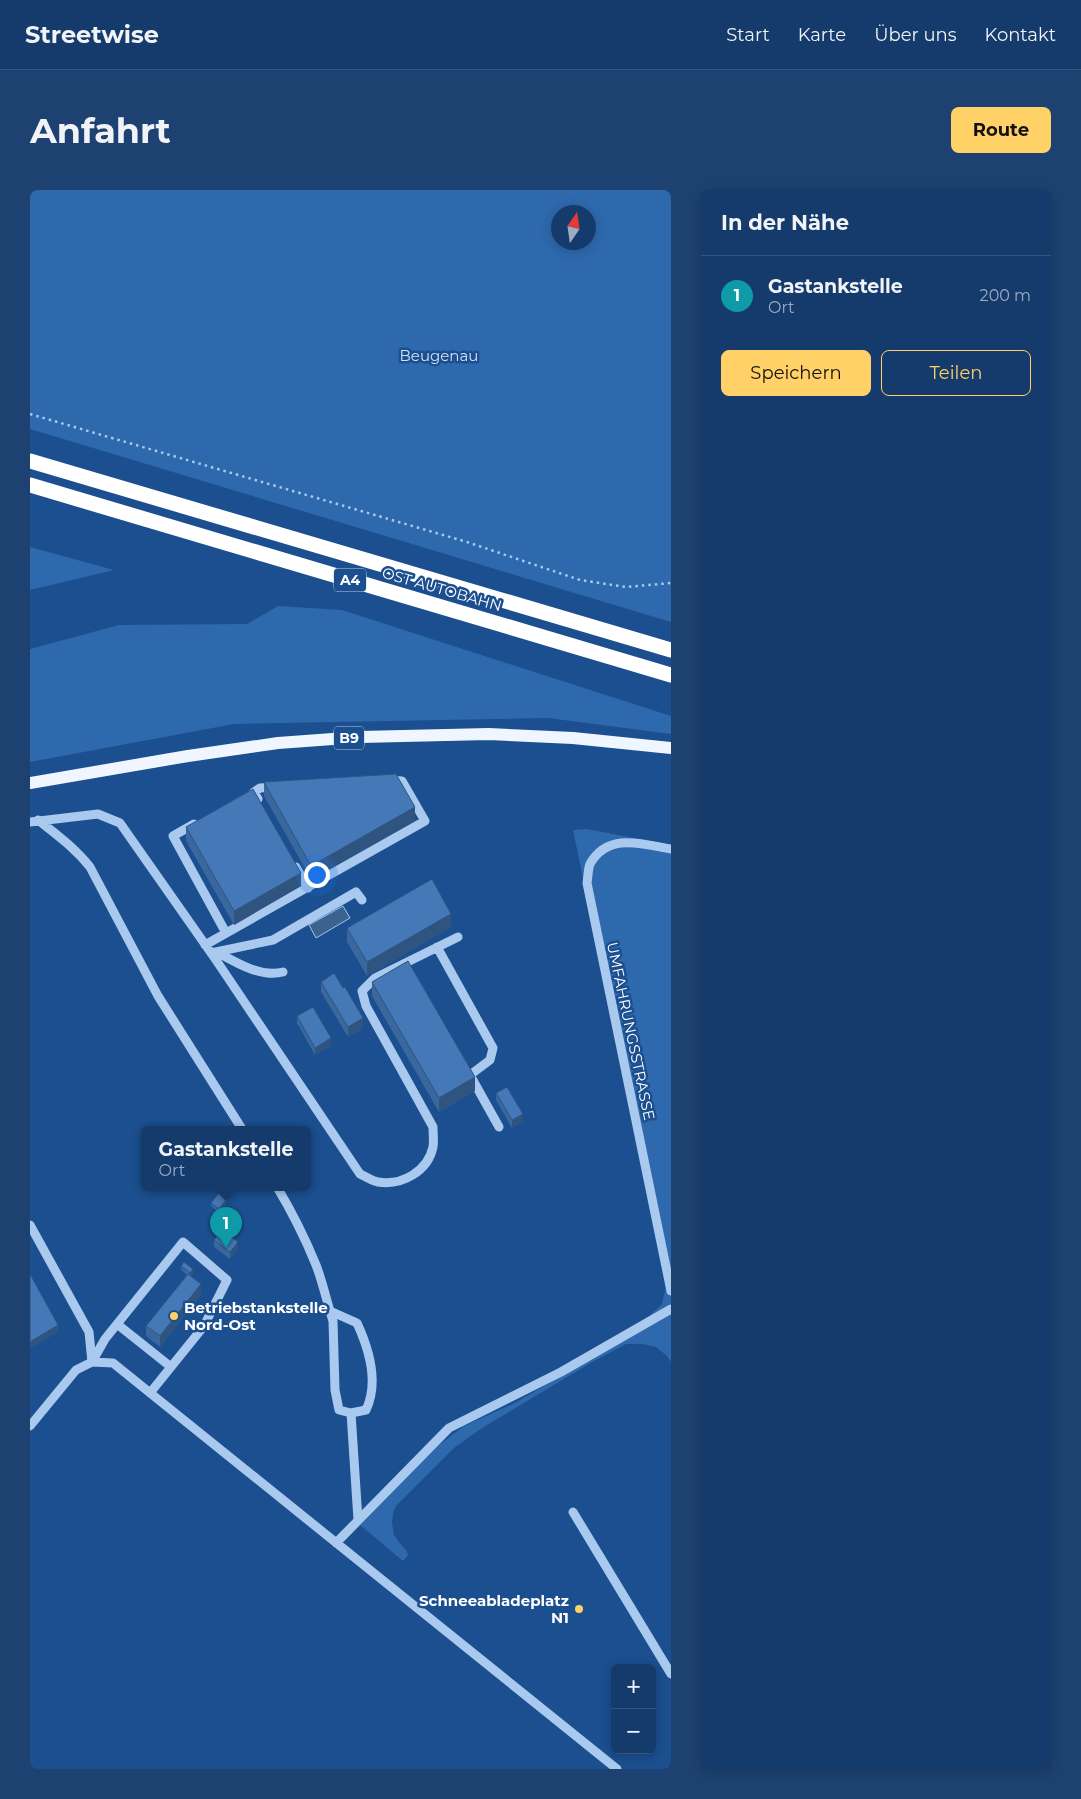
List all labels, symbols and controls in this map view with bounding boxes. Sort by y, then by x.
text: Streetwise [25,20,159,49]
text: Start [726,24,770,46]
text: Karte [798,24,846,46]
text: Über uns [874,24,957,46]
text: Kontakt [985,24,1056,46]
button: Route [951,107,1051,153]
text: Anfahrt [30,109,171,152]
north arrow [551,205,596,250]
text: In der Nähe [721,210,849,235]
text: Gastankstelle [768,275,903,298]
text: 1 [734,286,740,305]
text: 200 m [980,286,1031,305]
text: Ort [768,298,795,317]
park label: Beugenau [400,346,478,365]
button: Speichern [721,350,871,396]
button: Teilen [881,350,1031,396]
street label: OST AUTOBAHN [380,563,504,615]
road number: A4 [334,568,366,592]
road number: B9 [334,726,364,750]
your location [304,862,330,888]
street label: UMFAHRUNGSSTRASSE [603,940,659,1122]
popup [141,1126,311,1191]
text: Gastankstelle [159,1138,293,1161]
text: Ort [159,1161,185,1180]
pin: 1 [210,1207,242,1248]
place label: Betriebstankstelle Nord-Ost [184,1298,328,1334]
marker: Betriebstankstelle Nord-Ost [168,1310,180,1322]
place label: Schneeabladeplatz N1 [419,1591,569,1627]
marker: Schneeabladeplatz N1 [573,1603,585,1615]
map controls [611,1664,656,1754]
button: + [611,1664,656,1709]
button: − [611,1709,656,1754]

